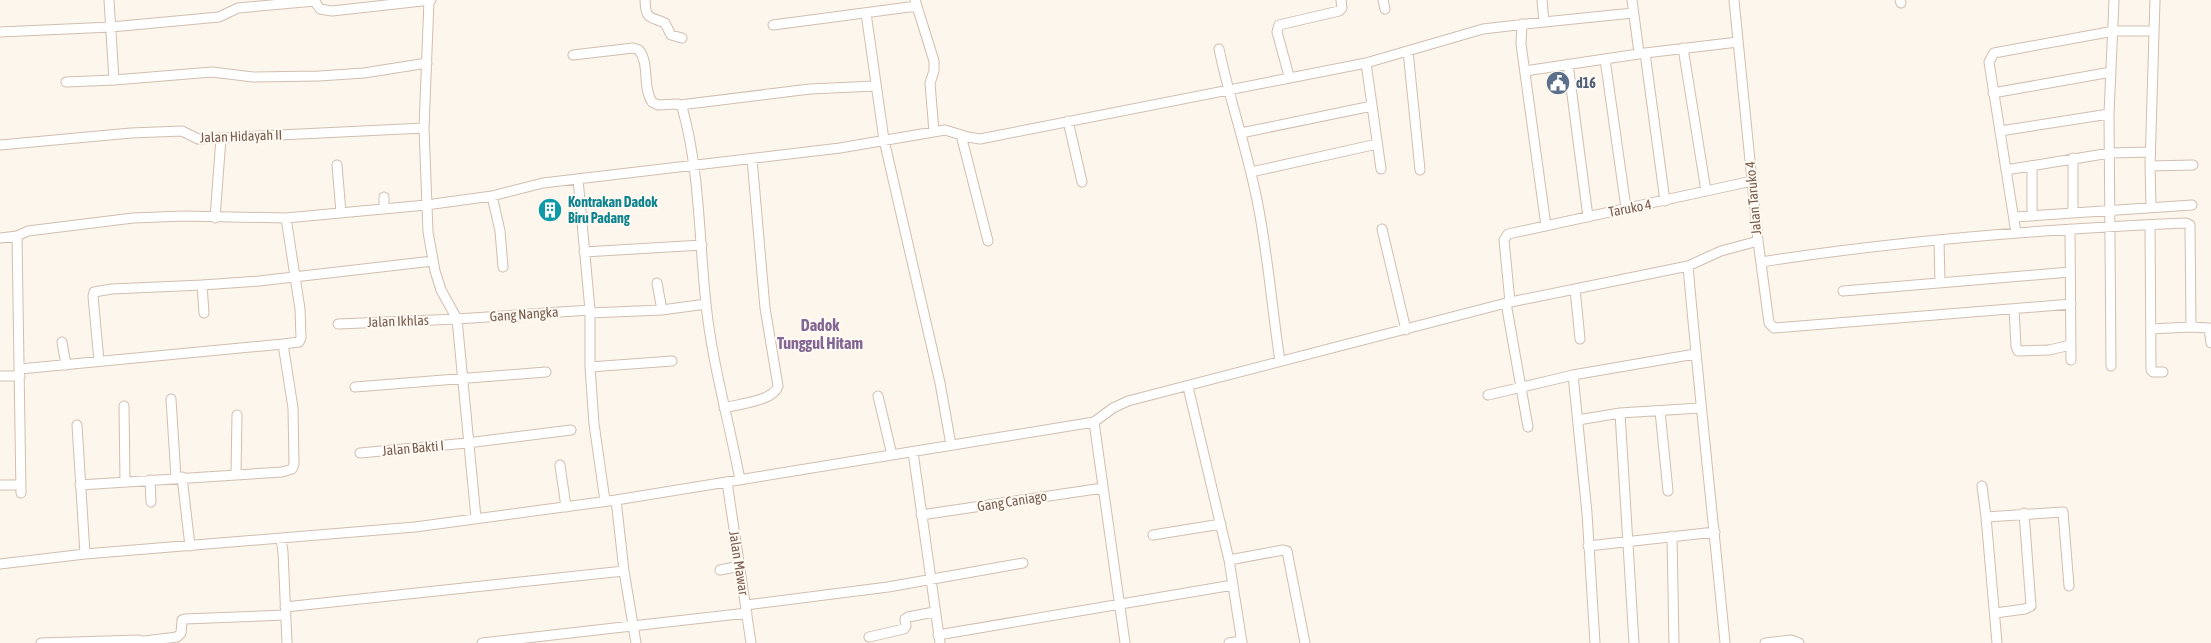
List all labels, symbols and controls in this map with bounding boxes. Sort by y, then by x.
public building icon: d16 [1545,70,1571,96]
place label: d16 [1576,75,1596,91]
street label: Jalan Hidayah II [200,127,282,145]
street label: Jalan Taruko 4 [1742,160,1764,235]
place label: Kontrakan Dadok Biru Padang [568,194,658,226]
street label: Taruko 4 [1607,196,1653,220]
building icon: Kontrakan Dadok Biru Padang [537,197,563,223]
street label: Gang Nangka [489,304,559,324]
street label: Jalan Ikhlas [367,312,429,330]
district label: Dadok Tunggul Hitam [777,316,863,352]
street label: Jalan Bakti I [381,437,445,459]
street label: Gang Caniago [976,488,1048,514]
street label: Jalan Mawar [726,530,752,597]

